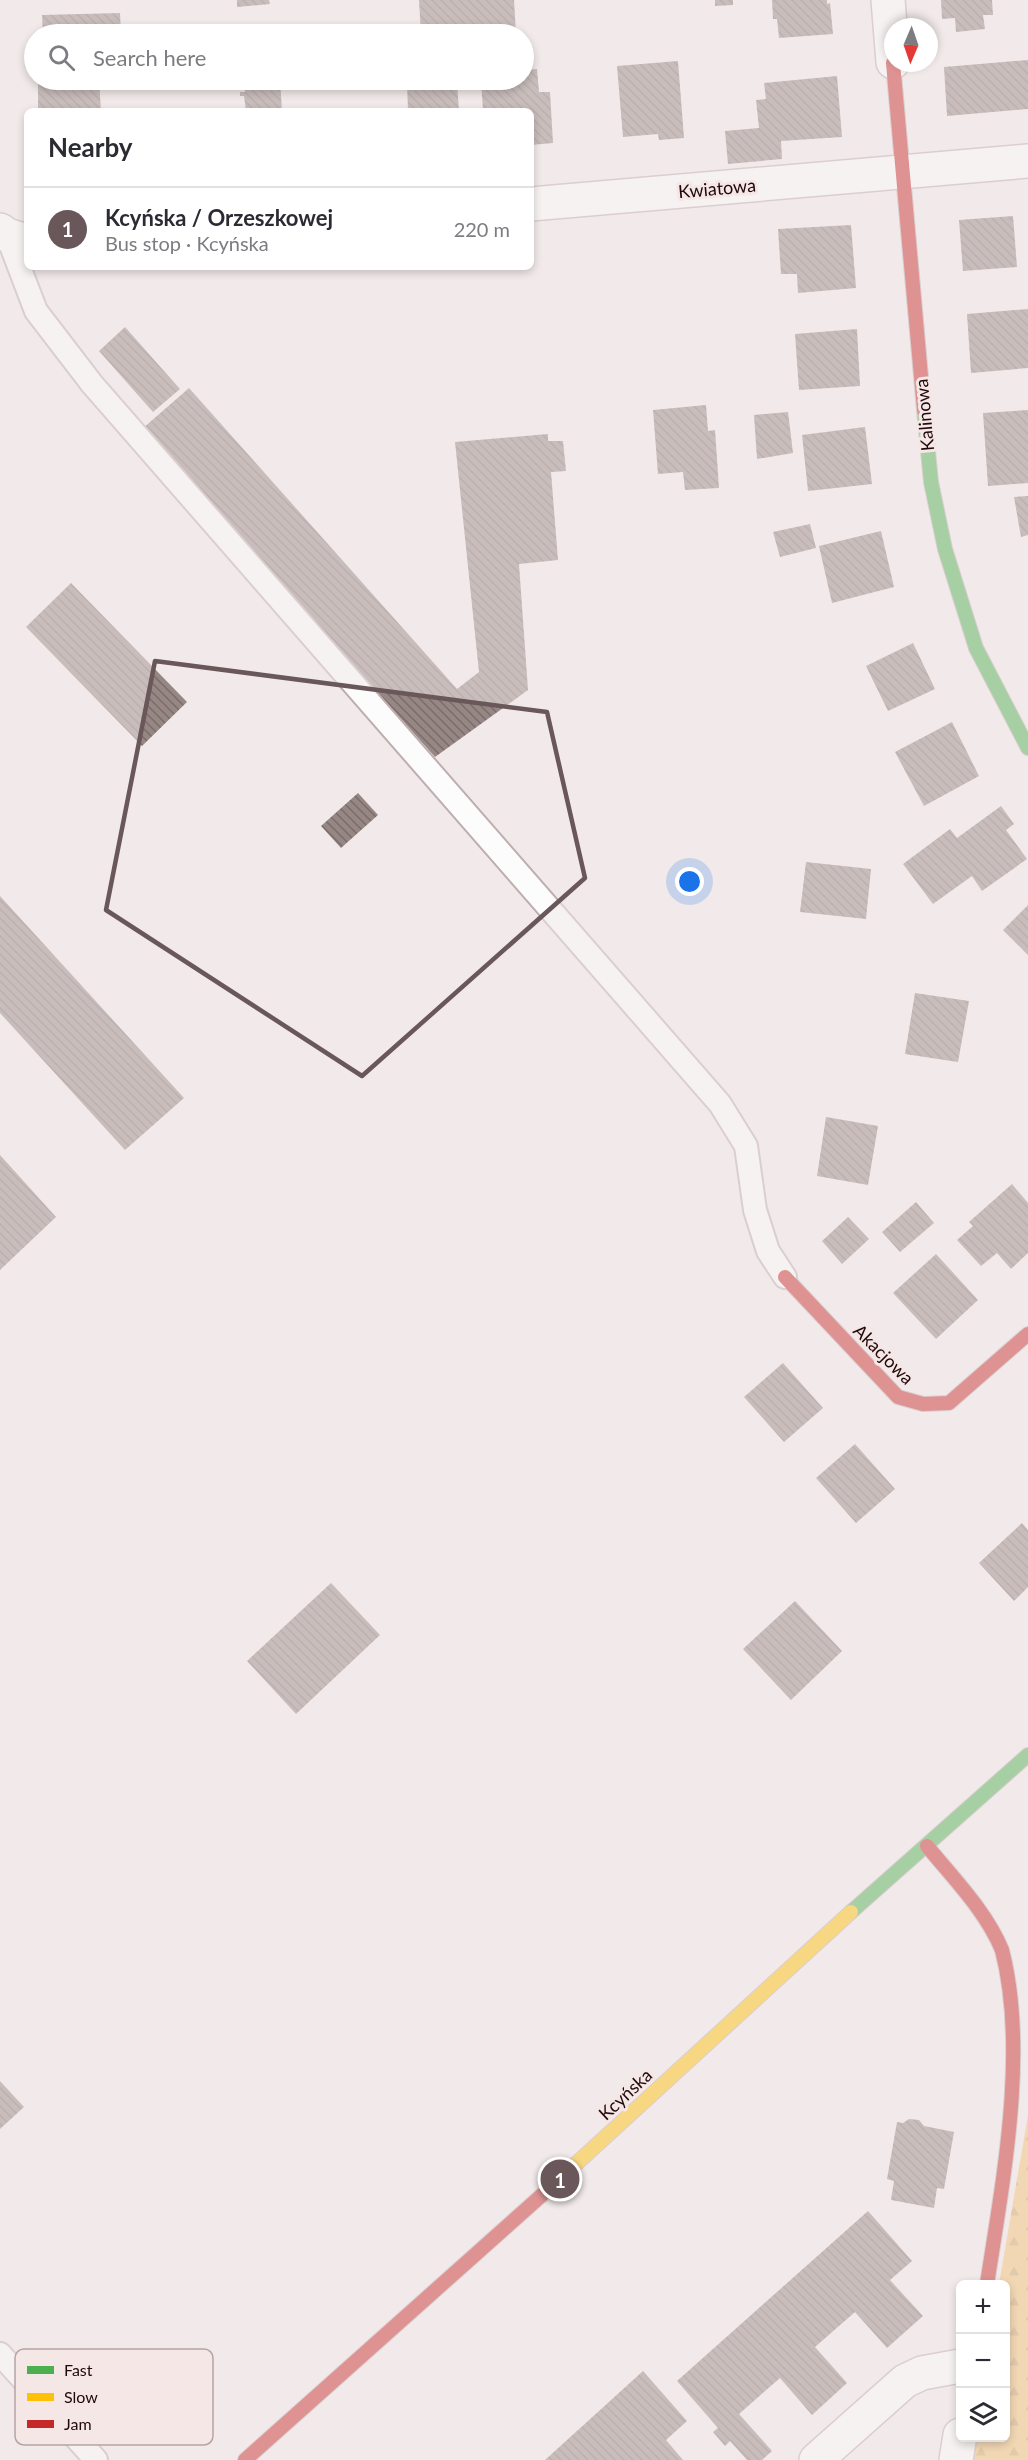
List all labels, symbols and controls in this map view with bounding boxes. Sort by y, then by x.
north arrow [884,18,938,72]
search box [24,24,534,90]
icon: search [45,41,78,74]
text: Search here [93,44,206,71]
text: Nearby [48,131,133,163]
street label: Kwiatowa [677,174,757,202]
text: Kcyńska / Orzeszkowej [105,204,333,231]
text: 1 [62,217,73,241]
text: 220 m [454,217,510,241]
text: Bus stop · Kcyńska [105,231,269,255]
street label: Kalinowa [910,378,938,452]
your location [675,867,704,896]
street label: Akacjowa [849,1319,919,1389]
street label: Kcyńska [594,2064,656,2124]
pin: 1 [540,2156,580,2202]
map controls [956,2280,1010,2442]
button: + [956,2280,1010,2334]
button: − [956,2334,1010,2388]
legend [15,2349,213,2445]
text: Fast [64,2360,93,2379]
text: Slow [64,2387,98,2406]
button: layers [956,2388,1010,2442]
text: Jam [64,2414,92,2433]

